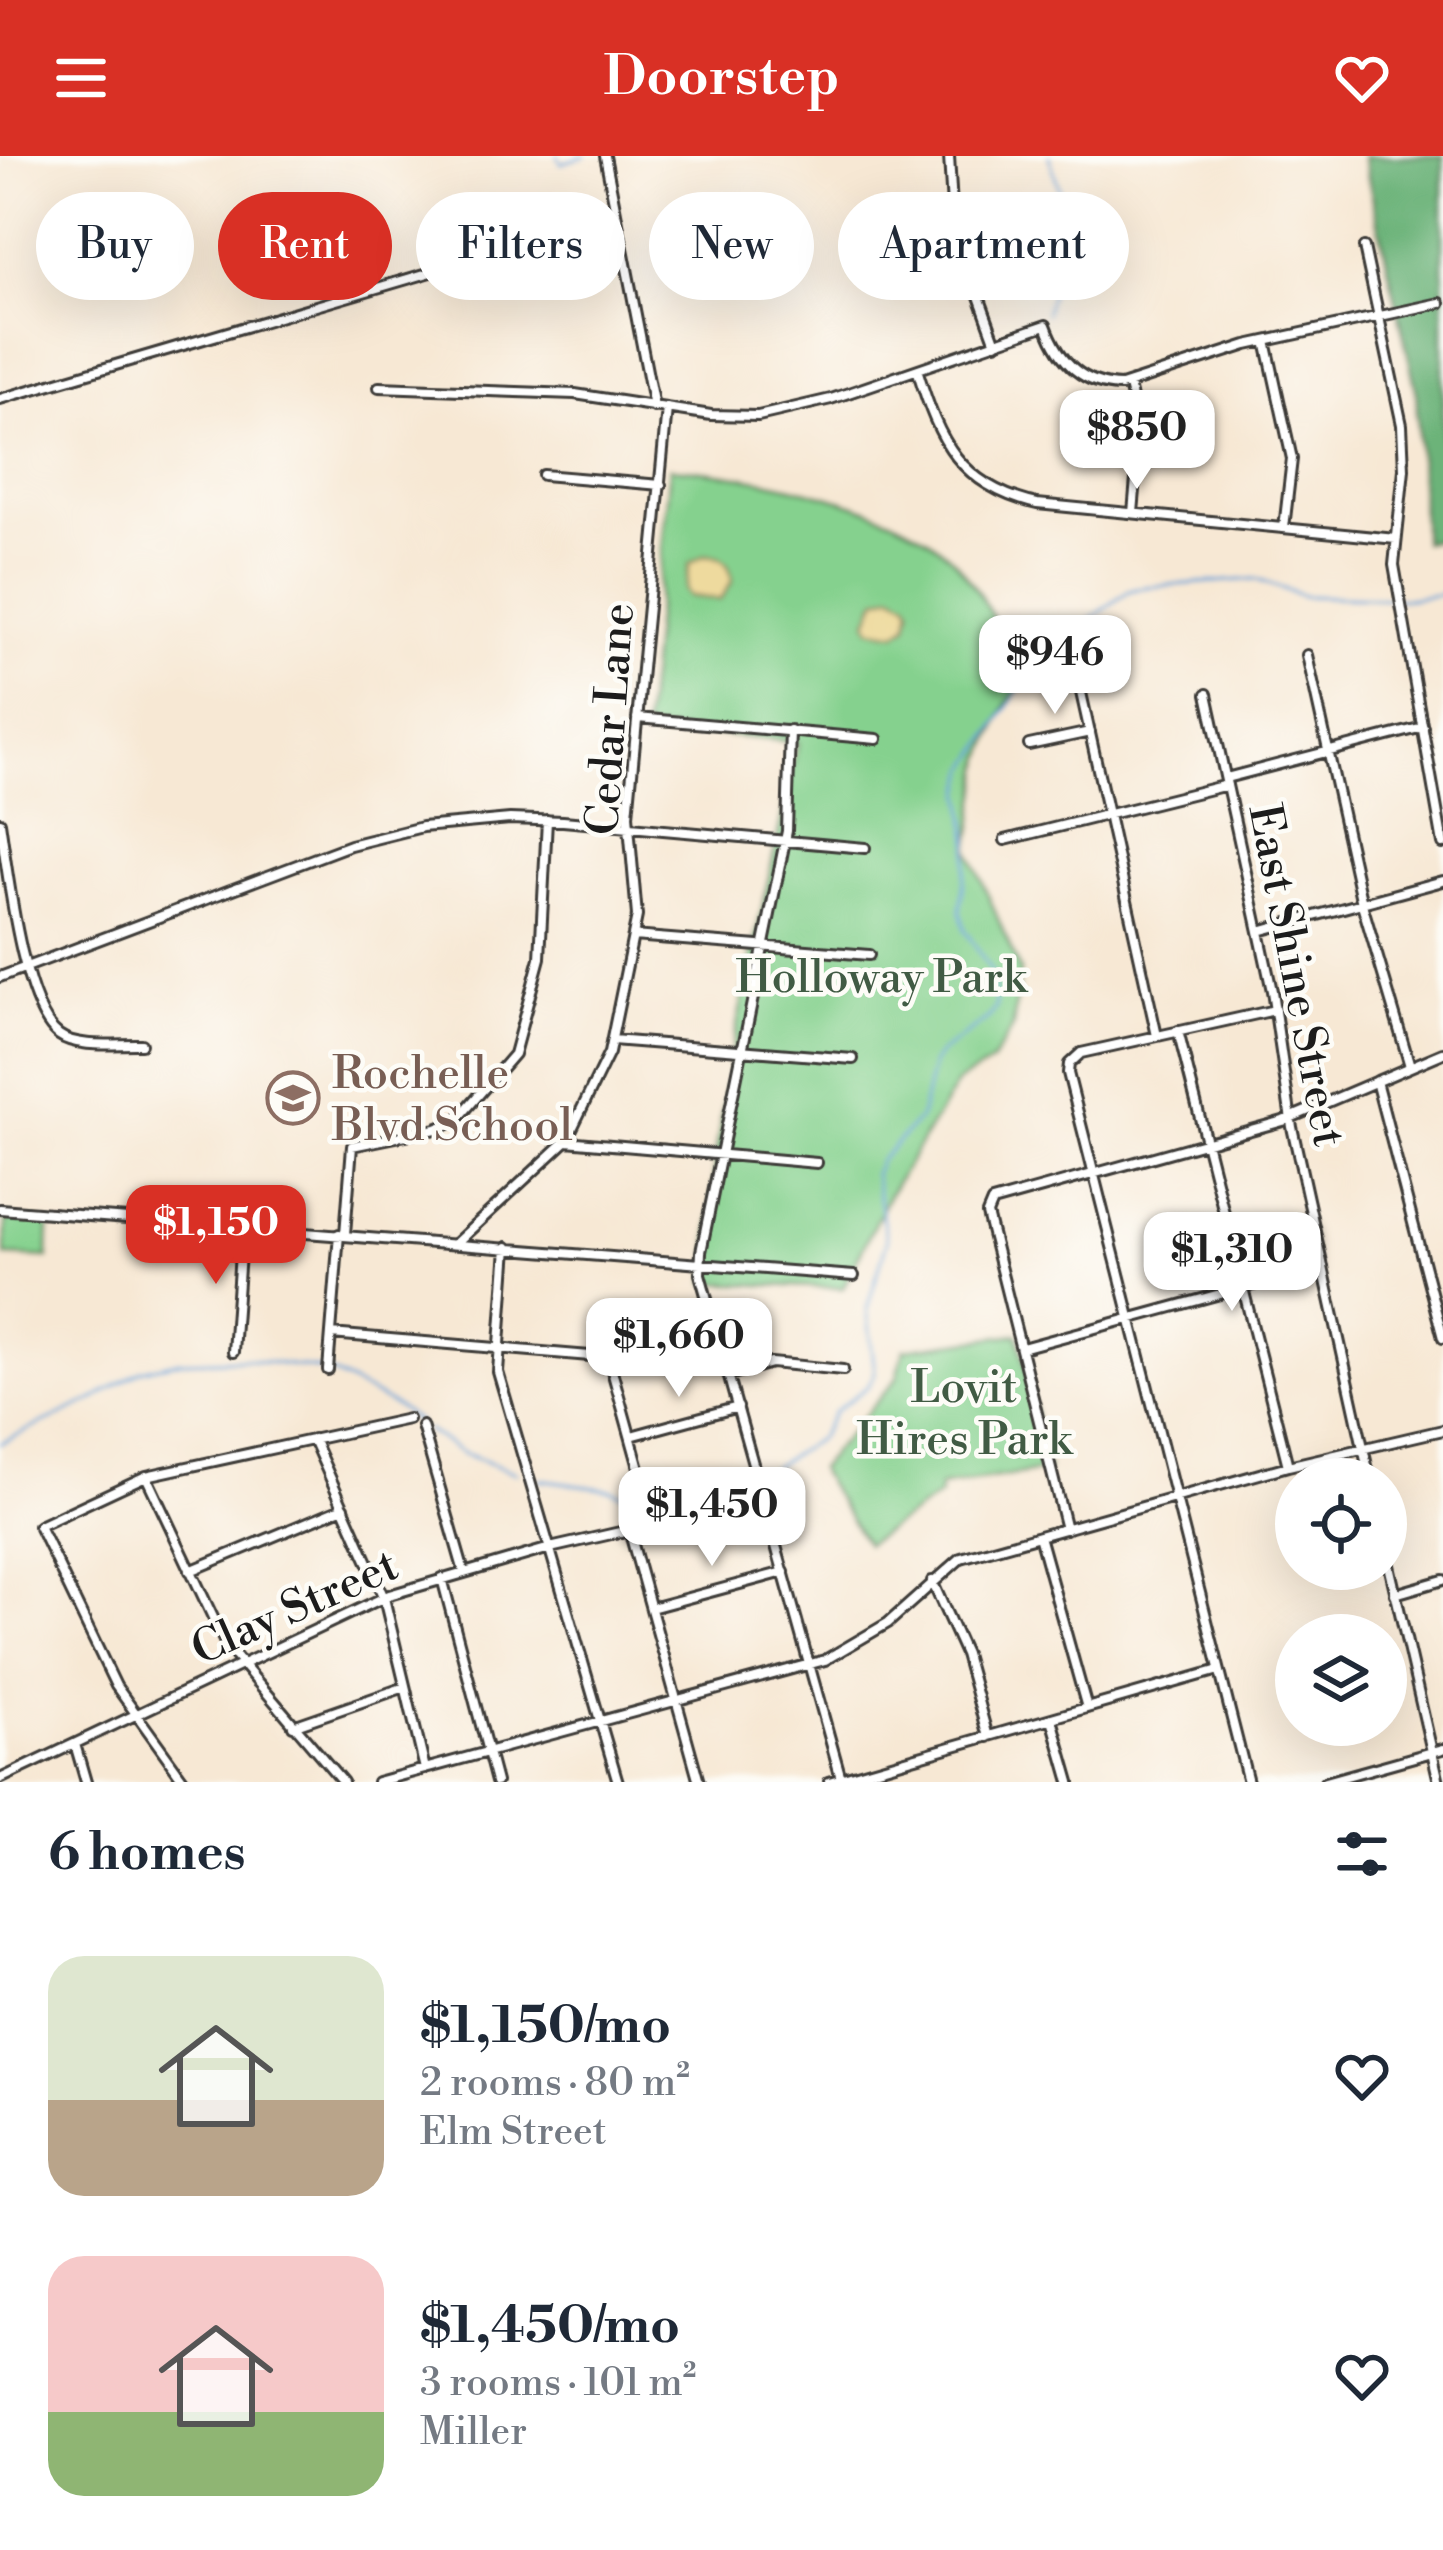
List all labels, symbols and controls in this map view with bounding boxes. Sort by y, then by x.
text: Doorstep [604,44,839,112]
icon: menu [48,45,114,111]
icon: heart [1329,45,1395,111]
chip: Buy [36,192,194,300]
chip: Rent [218,192,392,300]
chip: Filters [416,192,625,300]
chip: New [649,192,814,300]
chip: Apartment [838,192,1129,300]
pin: $850 [1066,390,1208,492]
text: $850 [1087,404,1187,453]
street label: Cedar Lane [575,601,648,837]
pin: $946 [984,615,1126,717]
text: $946 [1006,629,1104,678]
street label: East Shine Street [1234,799,1357,1152]
park label: Holloway Park [736,950,1029,1007]
place label: Rochelle Blvd School [331,1046,573,1155]
school or university icon: Rochelle Blvd School [265,1070,321,1126]
pin: $1,150 [118,1185,314,1287]
text: $1,150 [153,1199,279,1248]
pin: $1,310 [1134,1212,1330,1314]
text: $1,310 [1171,1226,1293,1275]
pin: $1,660 [581,1298,777,1400]
text: $1,660 [613,1312,745,1361]
park label: Lovit Hires Park [856,1360,1074,1469]
map controls [1275,1458,1407,1746]
button: locate [1275,1458,1407,1590]
pin: $1,450 [614,1467,810,1569]
text: $1,450 [645,1481,779,1530]
street label: Clay Street [183,1537,407,1679]
button: layers [1275,1614,1407,1746]
icon: filters [1329,1821,1395,1887]
text: 6 homes [48,1822,246,1886]
text: $1,150/mo [420,1995,671,2059]
icon: home [144,2004,288,2148]
icon: heart [1329,2043,1395,2109]
text: 2 rooms · 80 m² [420,2059,690,2108]
text: Elm Street [420,2108,607,2157]
text: $1,450/mo [420,2295,680,2359]
icon: home [144,2304,288,2448]
icon: heart [1329,2343,1395,2409]
text: 3 rooms · 101 m² [420,2359,696,2408]
text: Miller [420,2408,527,2457]

